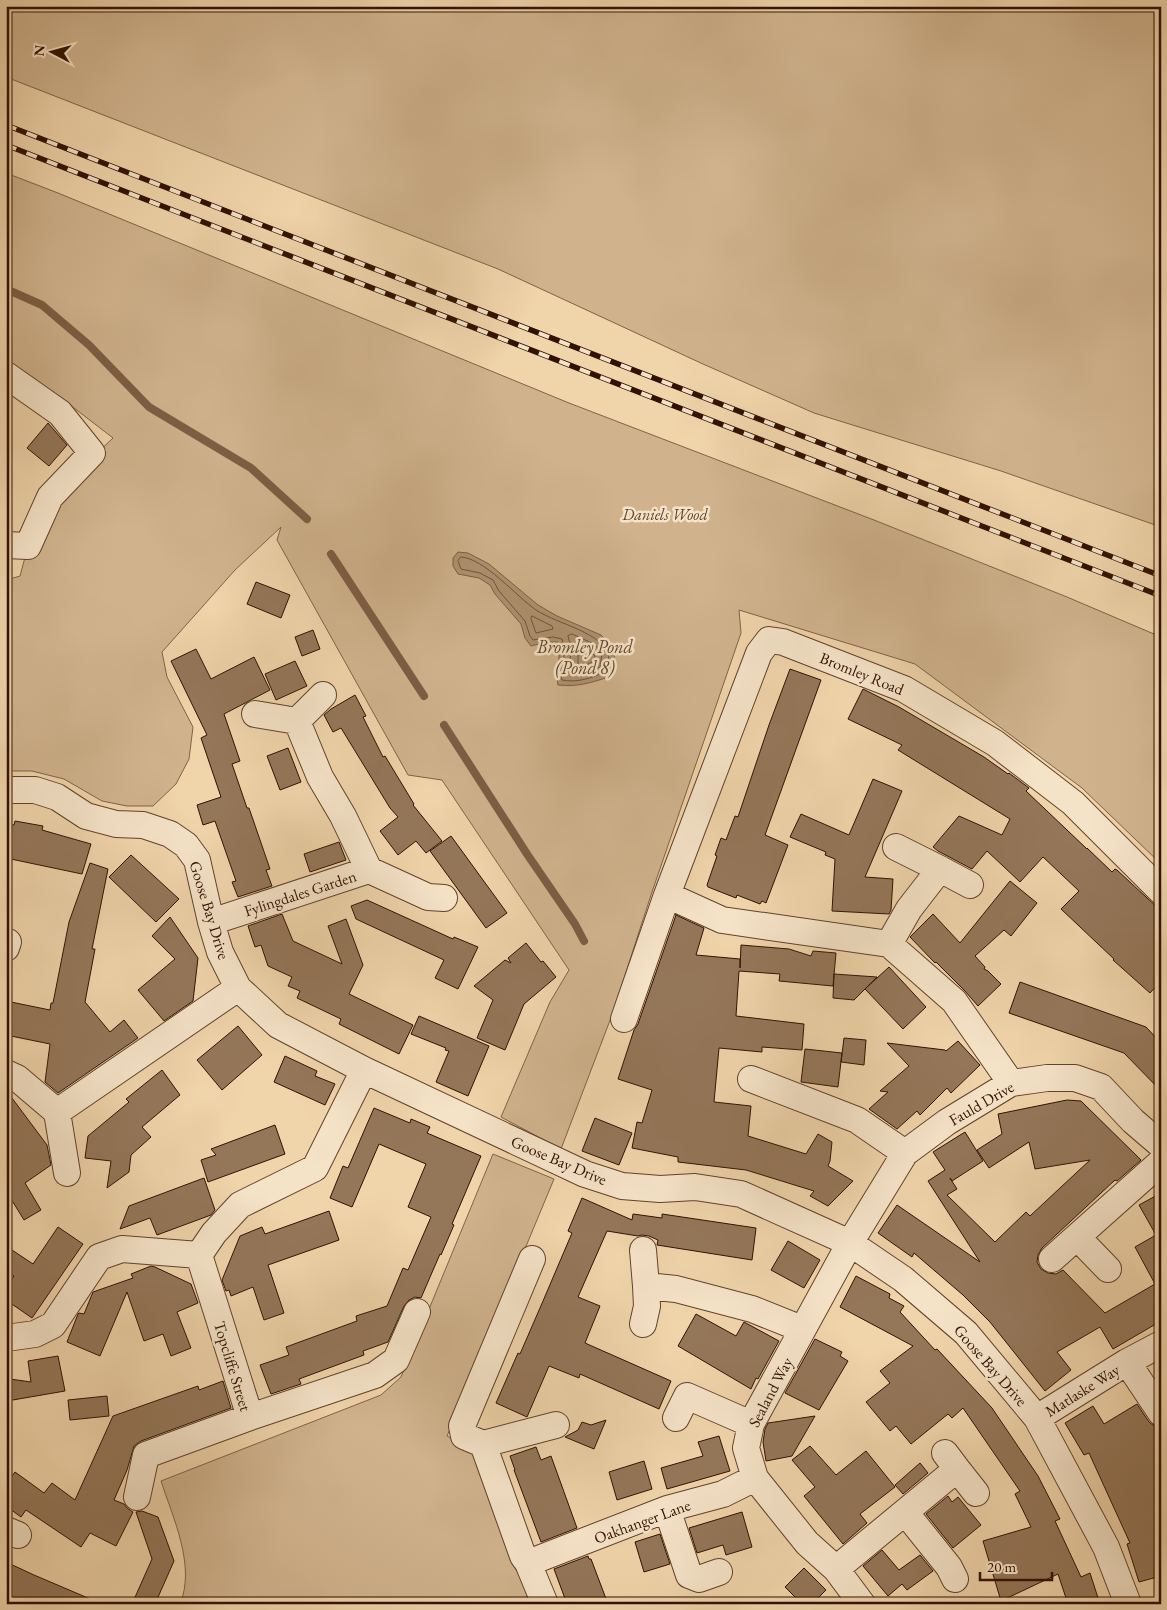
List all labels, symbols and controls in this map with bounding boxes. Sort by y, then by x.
north arrow [28,28,78,78]
text: N [30,43,49,57]
park label: Daniels Wood [621,504,708,525]
water label: Bromley Pond (Pond 8) [536,635,634,679]
street label: Bromley Road [817,647,908,700]
street label: Goose Bay Drive [185,858,234,962]
street label: Fylingdales Garden [241,865,360,922]
street label: Fauld Drive [945,1076,1018,1130]
street label: Goose Bay Drive [508,1131,610,1190]
street label: Topcliffe Street [209,1319,256,1414]
street label: Goose Bay Drive [949,1320,1032,1411]
street label: Sealand Way [743,1353,798,1431]
street label: Matlaske Way [1041,1359,1124,1422]
street label: Oakhanger Lane [591,1494,693,1549]
scale bar [980,1550,1052,1582]
text: 20 m [987,1557,1016,1576]

